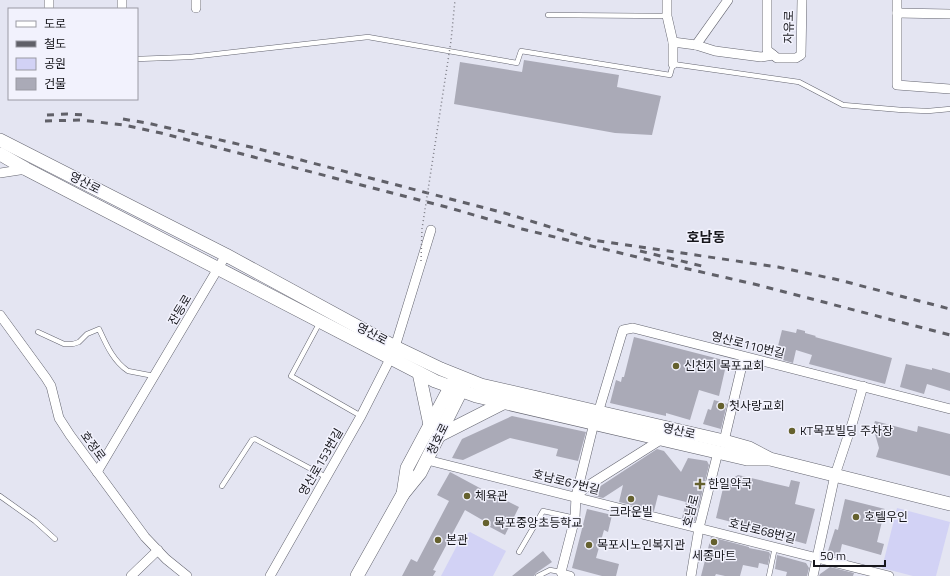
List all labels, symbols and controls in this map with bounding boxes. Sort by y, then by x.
legend [8,8,138,100]
street label: 자유로 [779,10,798,44]
text: 도로 [44,14,66,33]
text: 철도 [44,34,66,53]
text: 공원 [44,54,66,73]
text: 건물 [44,74,66,93]
street label: 영산로 [66,167,104,199]
district label: 호남동 [687,226,725,247]
street label: 잔등로 [163,291,196,329]
street label: 영산로 [353,317,391,350]
street label: 영산로110번길 [709,326,787,363]
place label: 신천지 목포교회 [684,356,764,375]
marker: 신천지 목포교회 [671,361,681,371]
place label: 첫사랑교회 [729,396,784,415]
marker: 첫사랑교회 [716,401,726,411]
street label: 영산로 [661,418,697,443]
street label: 청호로 [422,420,453,458]
place label: KT목포빌딩 주차장 [800,421,893,440]
street label: 영산로153번길 [293,424,348,499]
marker: KT목포빌딩 주차장 [787,426,797,436]
street label: 호정로 [76,427,111,465]
street label: 호남로67번길 [531,464,602,499]
place label: 한일약국 [708,474,752,493]
marker: 한일약국 [695,479,705,489]
place label: 체육관 [475,486,508,505]
marker: 체육관 [462,491,472,501]
street label: 호남로 [677,493,704,529]
marker: 크라운빌 [626,494,636,504]
place label: 크라운빌 [609,502,653,521]
place label: 호텔우인 [864,507,908,526]
marker: 호텔우인 [851,512,861,522]
place label: 목포중앙초등학교 [494,513,582,532]
street label: 호남로68번길 [727,513,798,548]
marker: 목포중앙초등학교 [481,518,491,528]
place label: 본관 [446,530,468,549]
marker: 본관 [433,535,443,545]
place label: 목포시노인복지관 [597,535,685,554]
marker: 세종마트 [709,537,719,547]
marker: 목포시노인복지관 [584,540,594,550]
scale bar [814,542,885,568]
place label: 세종마트 [692,546,736,565]
text: 50 m [820,546,846,565]

